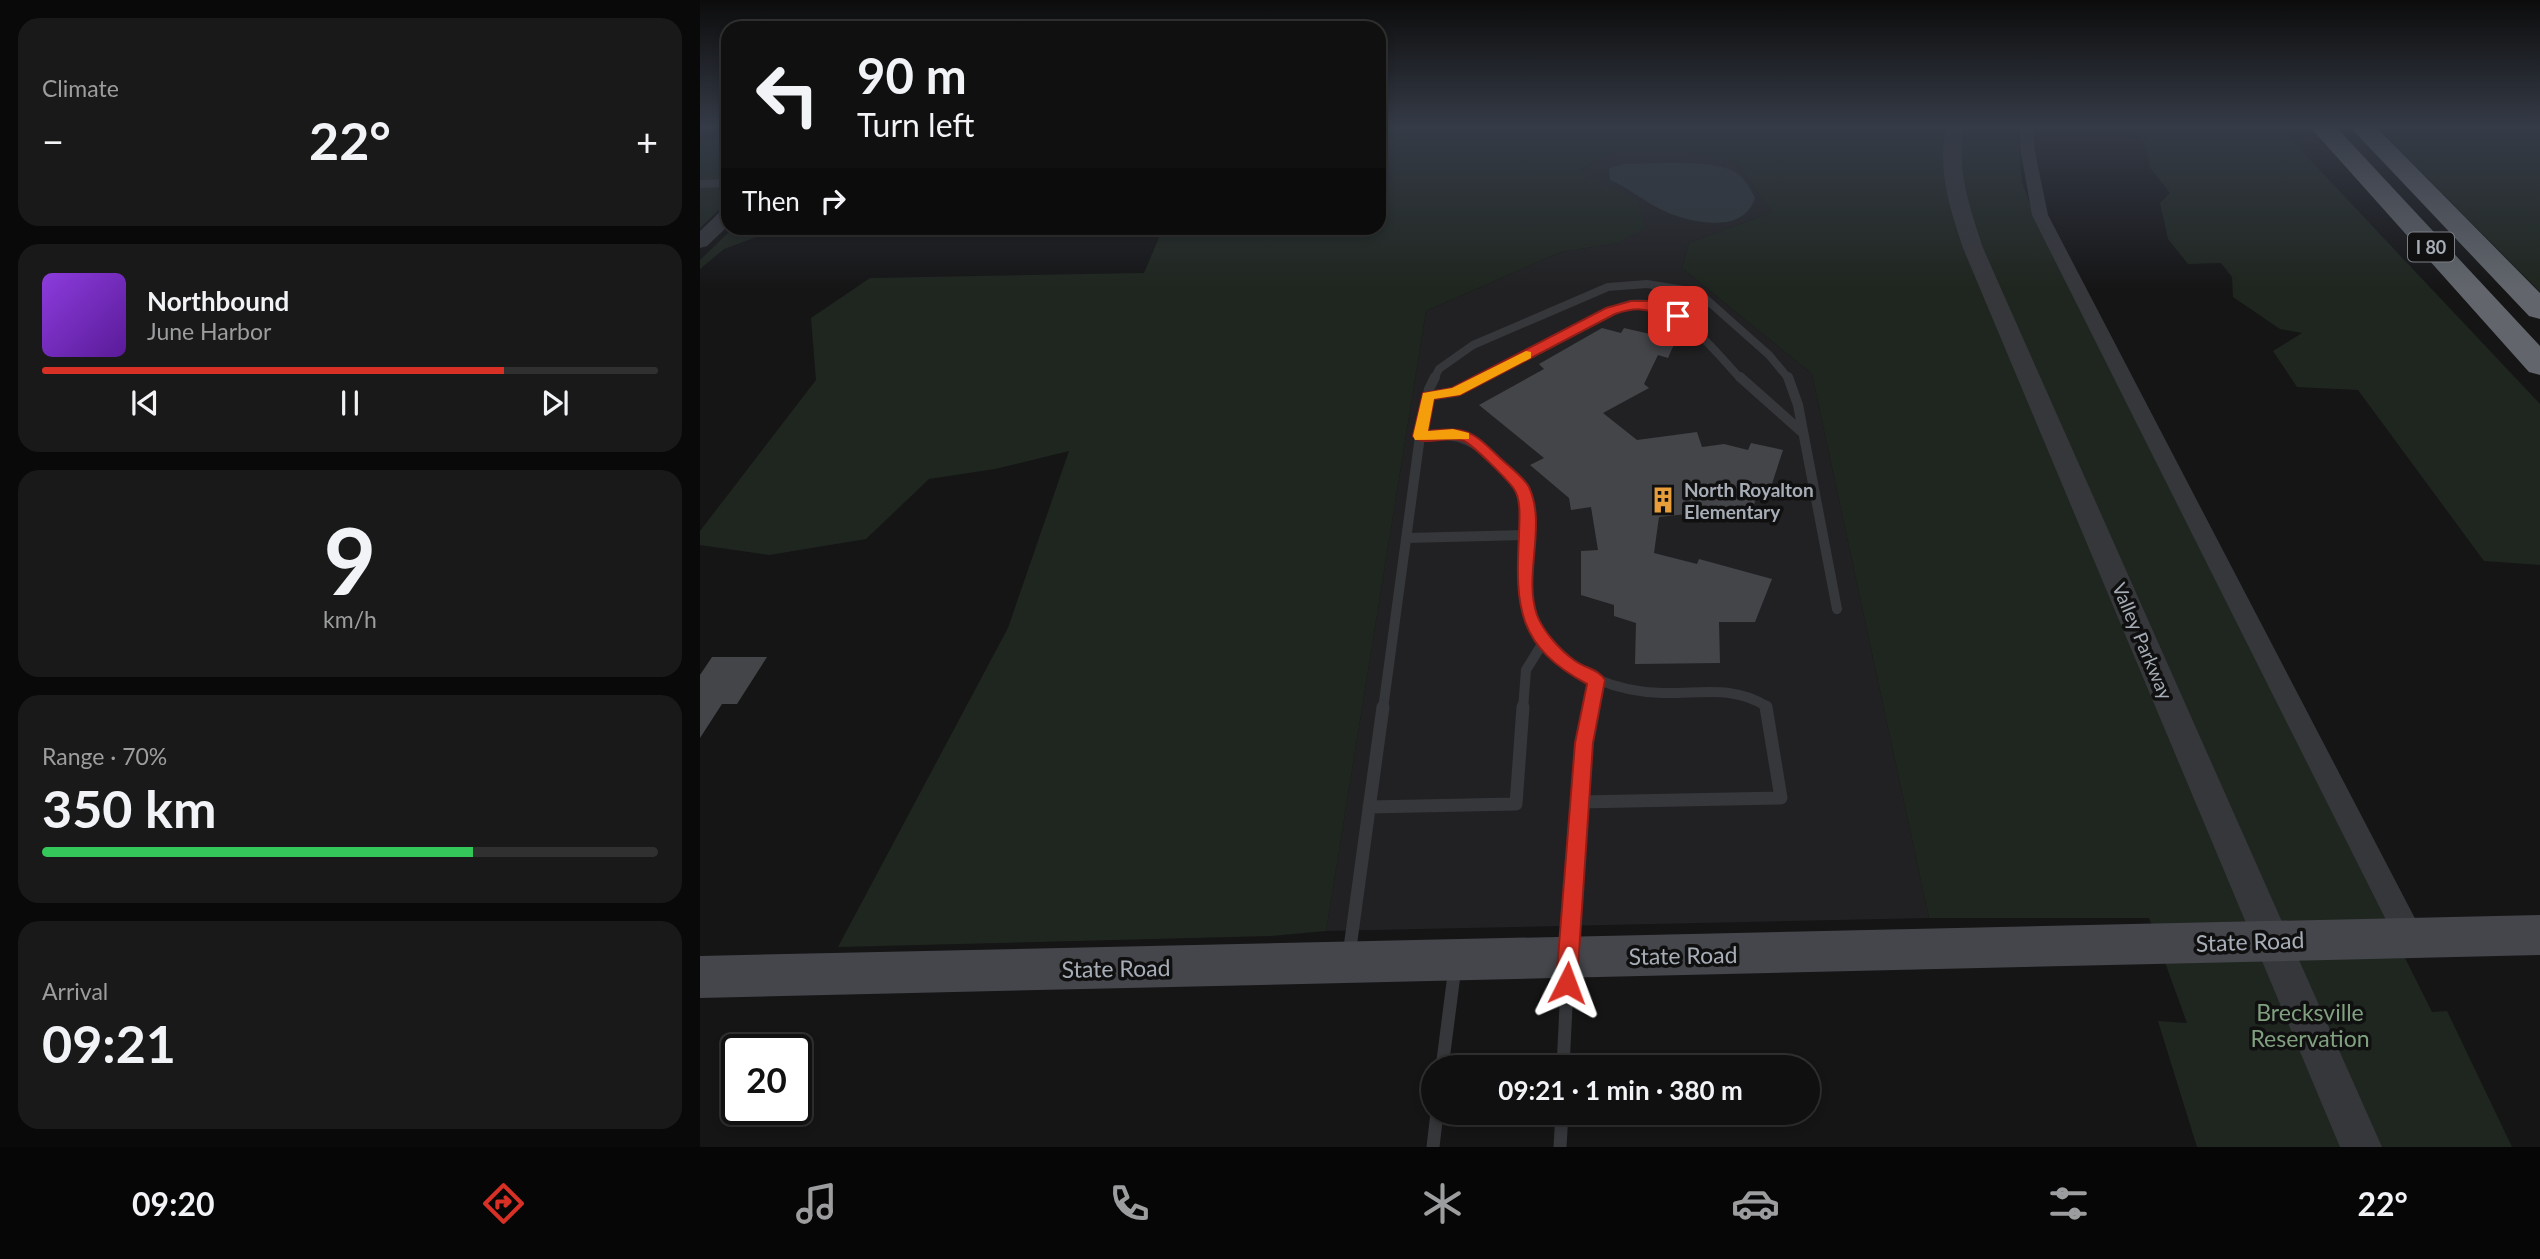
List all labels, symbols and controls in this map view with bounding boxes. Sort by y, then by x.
text: 90 m [857,46,967,104]
icon: left [742,49,833,140]
text: Climate [42,74,119,102]
text: Turn left [857,105,974,144]
text: 22° [309,109,391,171]
text: − [42,118,64,164]
text: + [636,118,658,164]
icon: right [814,182,852,220]
text: Then [742,185,800,217]
road number: I 80 [2408,232,2454,262]
text: Northbound [147,285,289,317]
pin [1648,286,1708,346]
icon: arrive [1659,297,1697,335]
text: June Harbor [147,317,271,345]
icon: previous [126,384,164,422]
icon: pause [331,384,369,422]
icon: next [536,384,574,422]
place label: North Royalton Elementary [1684,478,1814,523]
building icon: North Royalton Elementary [1648,485,1678,515]
text: 9 [324,505,376,614]
street label: Valley Parkway [2108,579,2178,703]
text: km/h [323,605,377,633]
text: Range · 70% [42,742,167,770]
text: 350 km [42,777,216,839]
street label: State Road [2195,925,2305,957]
street label: State Road [1628,940,1738,970]
position arrow [1530,946,1604,1020]
street label: State Road [1061,953,1171,983]
text: Arrival [42,977,108,1005]
park label: Brecksville Reservation [2250,998,2370,1052]
text: 09:21 [42,1012,176,1074]
speed limit sign: 20 [721,1034,812,1125]
text: 09:21 · 1 min · 380 m [1498,1074,1743,1106]
icon: directions [479,1179,528,1228]
icon: music [792,1179,841,1228]
icon: phone [1105,1179,1154,1228]
icon: climate [1418,1179,1467,1228]
icon: car [1731,1179,1780,1228]
icon: filters [2044,1179,2093,1228]
text: 09:20 [132,1184,215,1223]
text: 22° [2357,1184,2408,1223]

